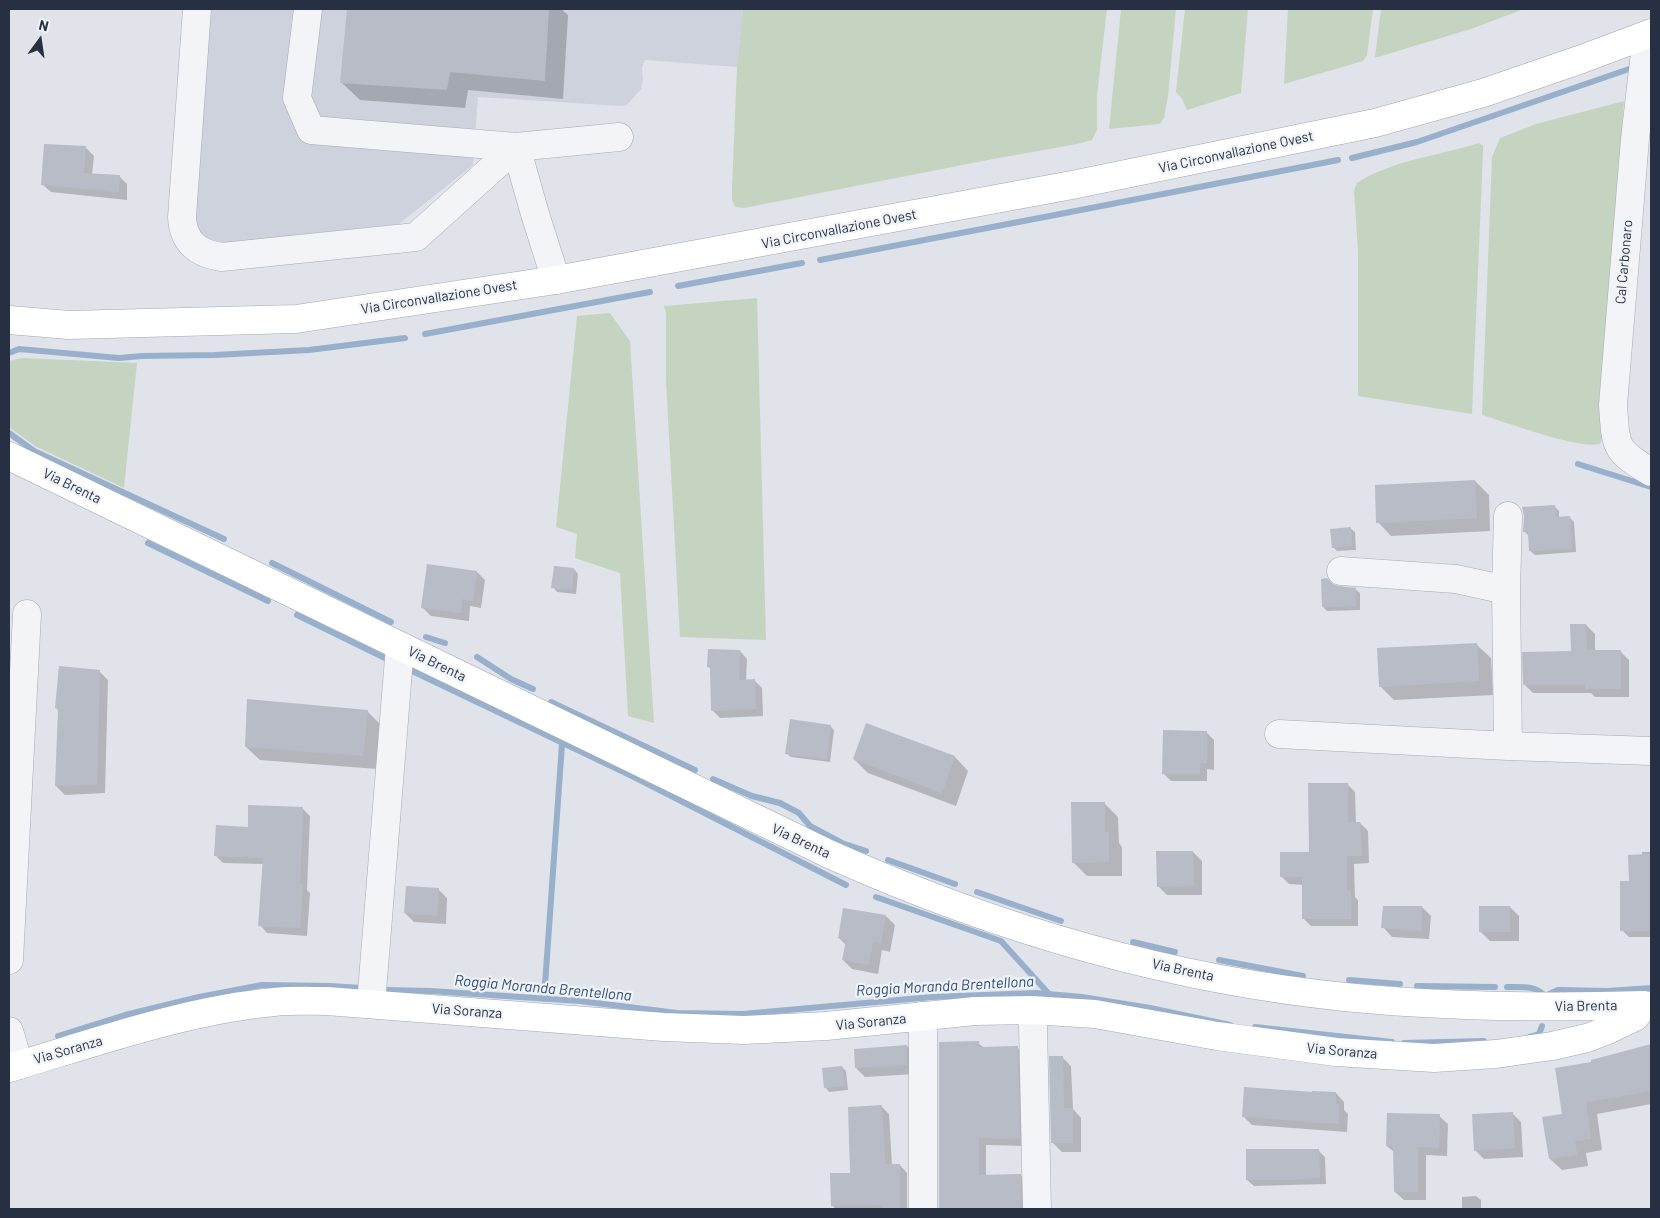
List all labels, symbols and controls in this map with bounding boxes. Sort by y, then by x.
north arrow [15,15,65,65]
text: N [37,16,50,34]
street label: Via Circonvallazione Ovest [1157,127,1315,177]
street label: Via Circonvallazione Ovest [760,206,918,252]
street label: Cal Carbonaro [1612,219,1636,305]
street label: Via Circonvallazione Ovest [360,276,518,318]
street label: Via Brenta [40,465,104,507]
street label: Via Brenta [405,643,469,685]
street label: Via Brenta [769,820,833,862]
street label: Via Brenta [1151,955,1215,985]
water label: Roggia Moranda Brentellona [454,971,632,1005]
water label: Roggia Moranda Brentellona [856,972,1034,1000]
street label: Via Brenta [1554,997,1618,1015]
street label: Via Soranza [431,1000,503,1022]
street label: Via Soranza [835,1010,907,1034]
street label: Via Soranza [32,1032,104,1068]
street label: Via Soranza [1306,1040,1378,1062]

